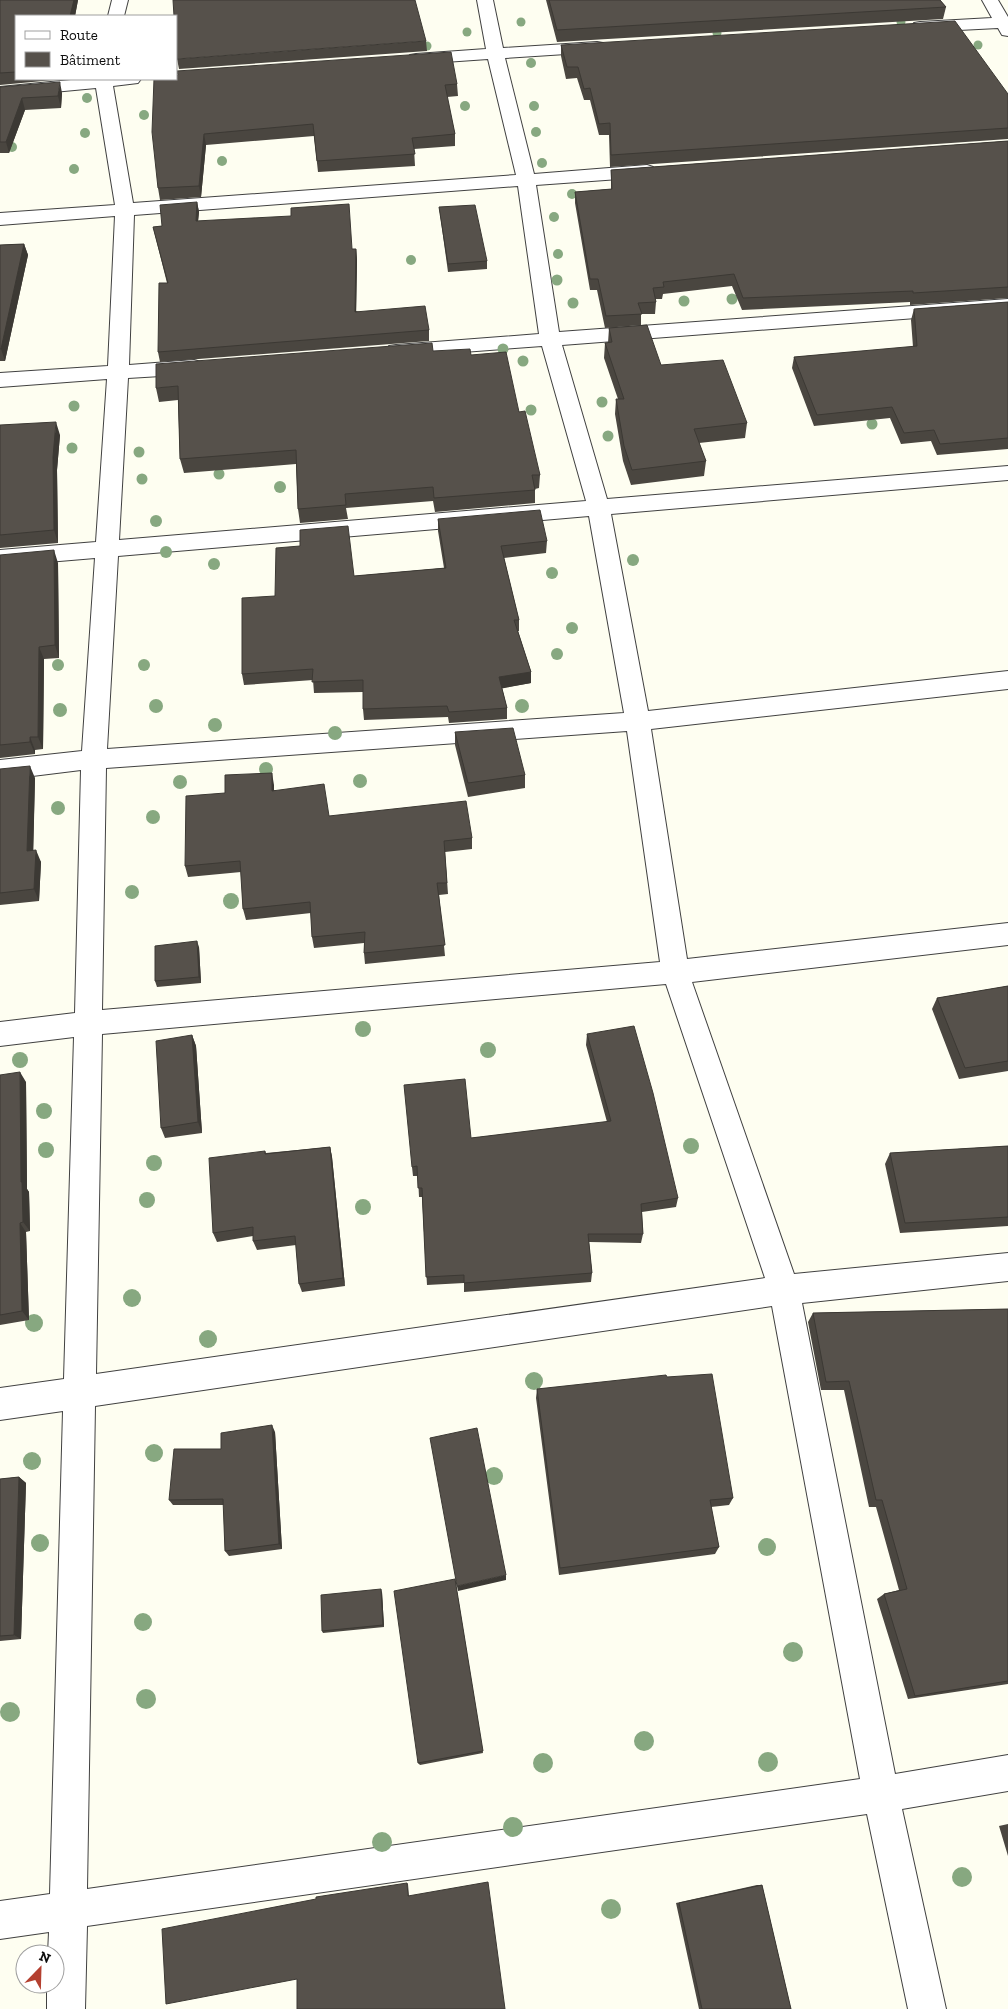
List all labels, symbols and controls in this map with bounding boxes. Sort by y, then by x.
legend [15,15,178,80]
text: Route [60,26,98,44]
text: Bâtiment [60,51,121,69]
north arrow [15,1944,65,1994]
text: N [37,1948,53,1968]

